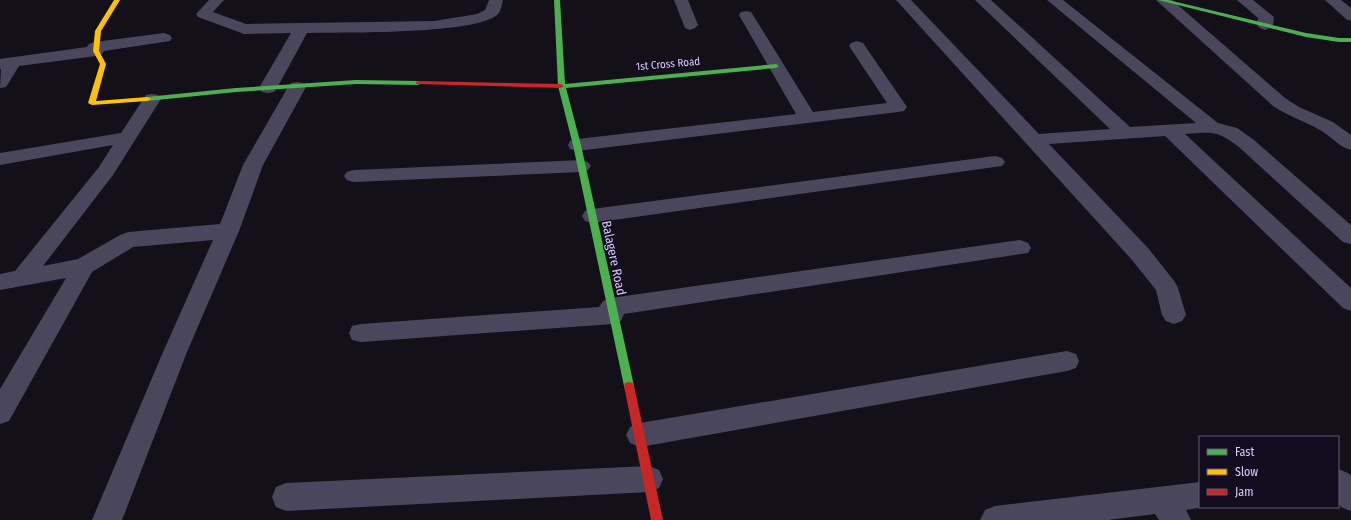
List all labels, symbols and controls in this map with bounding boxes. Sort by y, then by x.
street label: 1st Cross Road [635,55,701,73]
street label: Balagere Road [599,219,629,297]
legend [1199,436,1339,508]
text: Fast [1235,445,1254,459]
text: Slow [1235,465,1258,479]
text: Jam [1235,485,1253,499]

